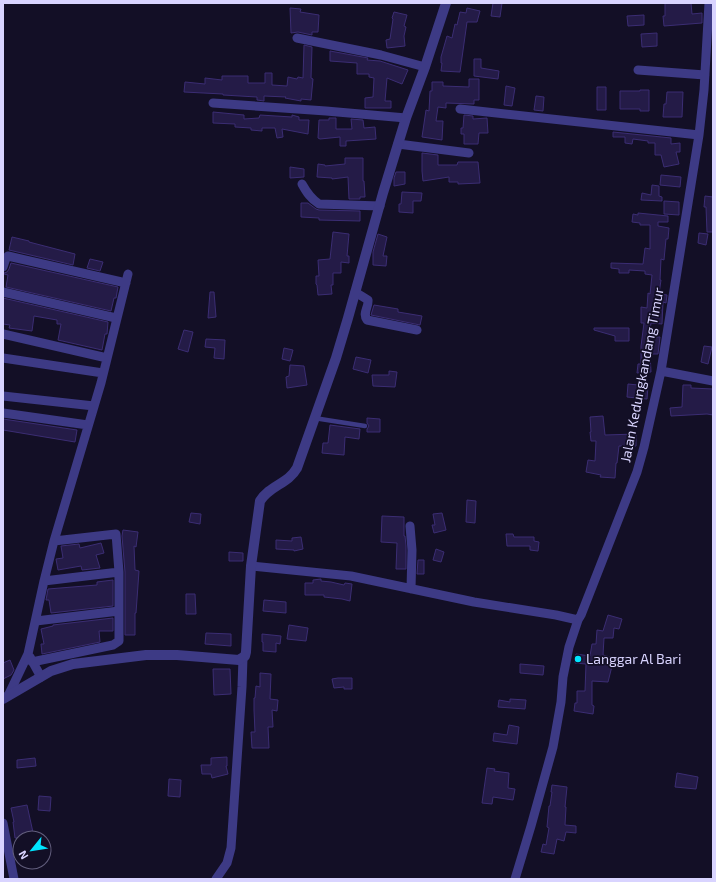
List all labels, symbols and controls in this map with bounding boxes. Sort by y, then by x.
street label: Jalan Kedungkandang Timur [616,286,667,464]
place label: Langgar Al Bari [586,650,681,667]
marker: Langgar Al Bari [573,654,583,664]
north arrow [12,830,52,870]
text: N [15,849,31,862]

